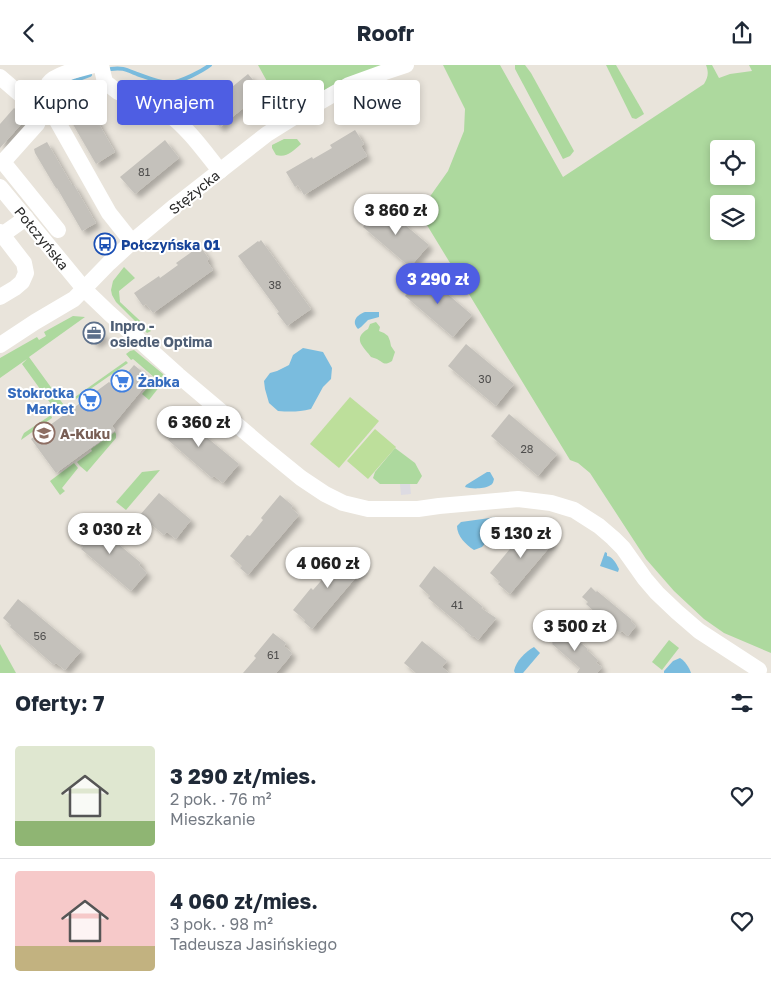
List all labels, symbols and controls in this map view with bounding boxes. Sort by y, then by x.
icon: back [15,19,43,47]
text: Roofr [357,19,414,46]
icon: share [728,19,756,47]
chip: Kupno [15,80,107,125]
chip: Wynajem [117,80,233,125]
chip: Filtry [243,80,324,125]
chip: Nowe [334,80,420,125]
map controls [710,140,755,240]
button: locate [710,140,755,185]
house number: 81 [138,165,150,178]
street label: Stężycka [165,166,223,218]
pin: 3 860 zł [344,193,448,236]
button: layers [710,195,755,240]
text: 3 860 zł [365,200,427,220]
street label: Połczyńska [11,203,73,273]
bus stop icon: Połczyńska 01 [93,232,117,256]
place label: Połczyńska 01 [121,236,220,253]
pin: 3 290 zł [386,263,490,305]
text: 3 290 zł [407,269,469,289]
house number: 38 [268,278,282,291]
place label: Inpro - osiedle Optima [110,317,212,350]
office icon: Inpro - osiedle Optima [82,321,106,345]
supermarket icon: Żabka [110,369,134,393]
house number: 30 [478,372,492,385]
place label: Żabka [138,373,180,390]
place label: Stokrotka Market [7,384,74,417]
supermarket icon: Stokrotka Market [78,388,102,412]
pin: 6 360 zł [147,405,251,448]
text: 6 360 zł [168,412,230,432]
school or university icon: A-Kuku [32,421,56,445]
place label: A-Kuku [60,425,110,442]
house number: 28 [520,442,534,455]
pin: 3 030 zł [58,513,162,555]
pin: 5 130 zł [469,517,573,559]
text: 3 030 zł [79,519,141,539]
text: 5 130 zł [491,523,551,543]
pin: 4 060 zł [276,547,380,589]
text: 4 060 zł [296,553,360,573]
house number: 41 [451,598,463,611]
pin: 3 500 zł [523,609,627,652]
text: 3 500 zł [544,616,606,636]
house number: 56 [33,629,47,642]
house number: 61 [267,648,279,661]
icon: filters [728,689,756,717]
text: Oferty: 7 [15,690,104,716]
text: 3 290 zł/mies. [170,763,317,789]
icon: home [55,766,115,826]
icon: heart [728,782,756,810]
text: 2 pok. · 76 m² [170,789,272,809]
text: Mieszkanie [170,809,255,829]
text: 4 060 zł/mies. [170,888,318,914]
icon: home [55,891,115,951]
icon: heart [728,907,756,935]
text: 3 pok. · 98 m² [170,914,273,934]
text: Tadeusza Jasińskiego [170,934,337,954]

